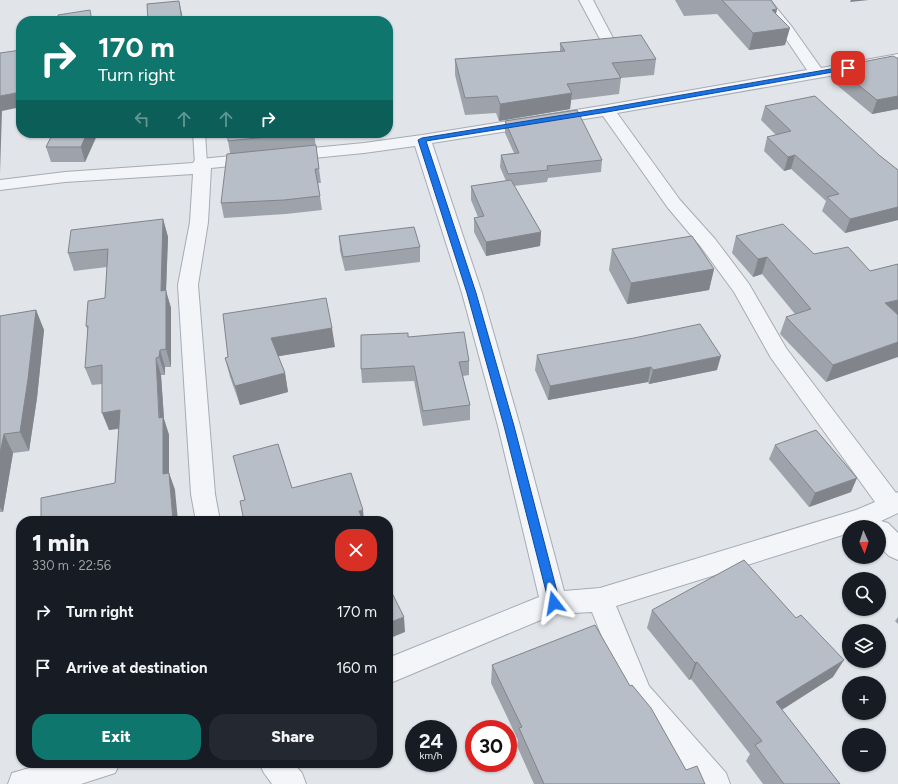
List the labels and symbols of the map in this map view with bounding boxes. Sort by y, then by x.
pin [831,51,865,85]
north arrow [842,520,886,564]
position arrow [533,582,575,624]
speed limit sign: 30 [465,720,517,772]

